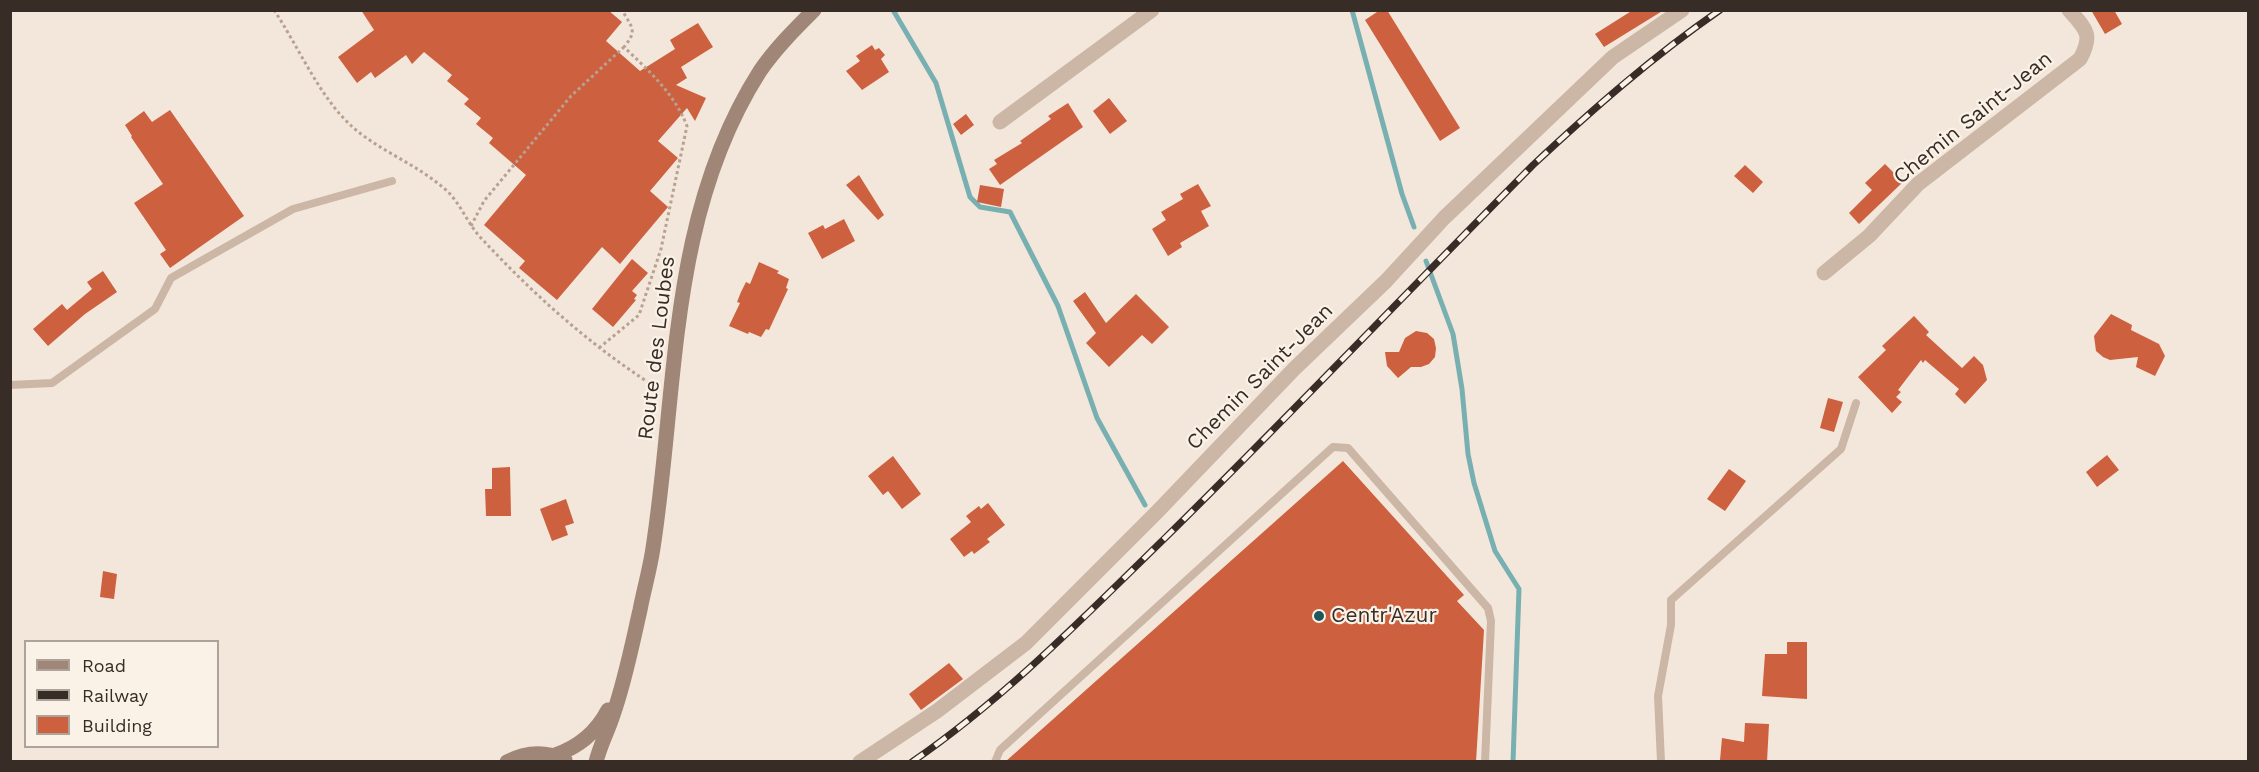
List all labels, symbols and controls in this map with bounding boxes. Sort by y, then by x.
street label: Chemin Saint-Jean [1889,46,2057,190]
street label: Route des Loubes [633,255,681,441]
street label: Chemin Saint-Jean [1181,298,1339,456]
place label: Centr'Azur [1331,603,1437,629]
marker: Centr'Azur [1312,609,1326,623]
legend [24,640,219,748]
text: Road [82,655,126,676]
text: Railway [82,685,148,706]
text: Building [82,715,152,736]

